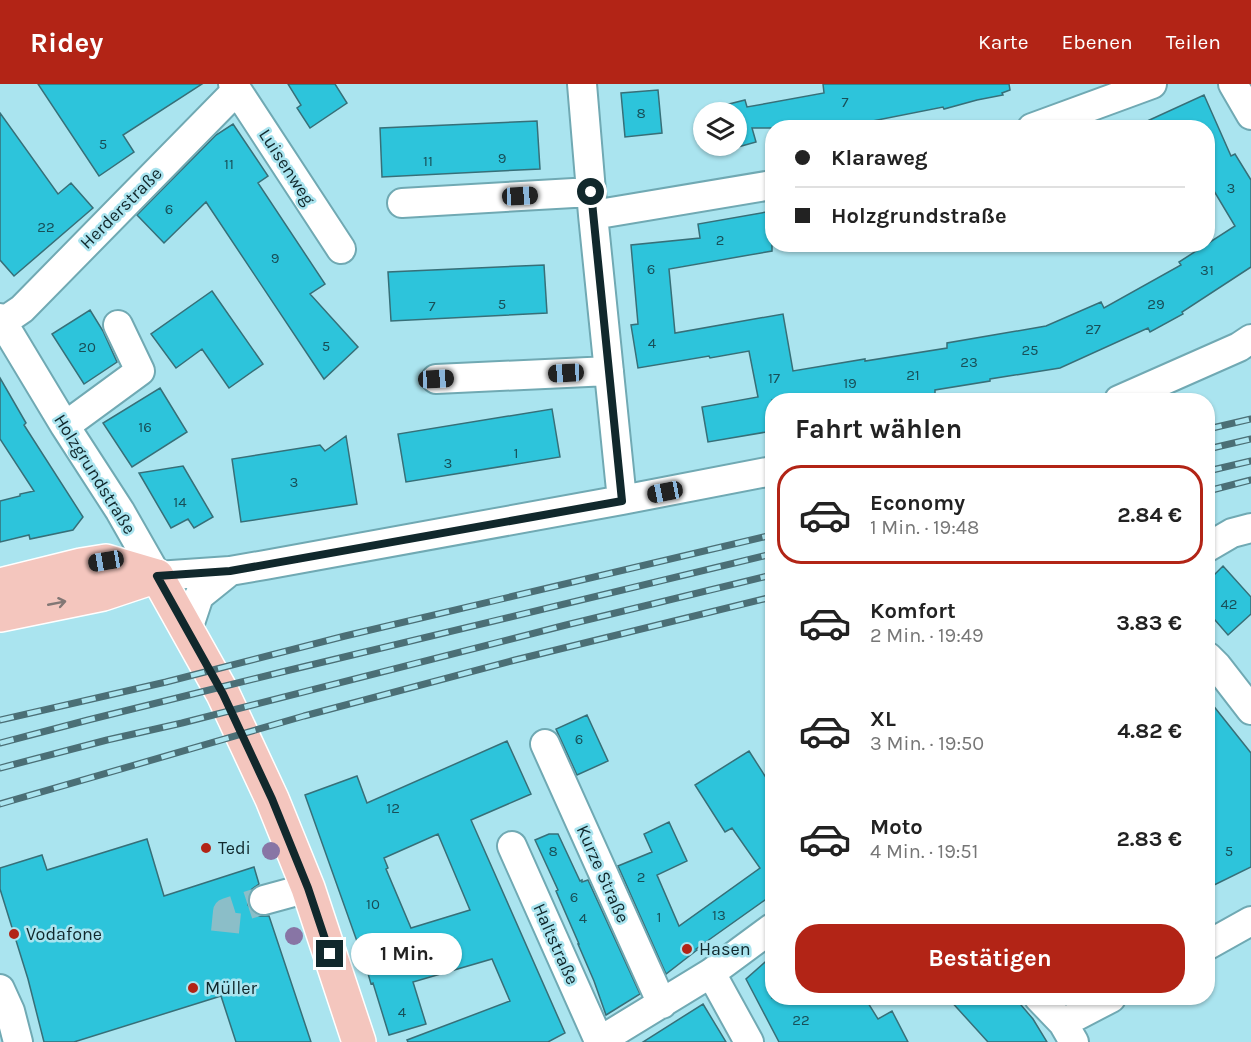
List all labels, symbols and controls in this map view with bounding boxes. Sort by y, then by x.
text: Ridey [30,26,103,59]
text: Karte [978,30,1029,54]
text: Ebenen [1062,30,1133,54]
text: Teilen [1166,30,1221,54]
house number: 7 [841,93,849,111]
map controls [693,102,747,156]
button: layers [693,102,747,156]
house number: 8 [636,104,646,122]
street label: Luisenweg [254,125,320,209]
house number: 5 [99,135,107,153]
text: Klaraweg [831,145,928,171]
house number: 9 [498,149,506,167]
house number: 11 [423,152,433,170]
house number: 11 [224,155,234,173]
street label: Herderstraße [75,162,167,254]
route start [577,178,604,205]
house number: 3 [1227,179,1235,197]
car [502,186,538,206]
house number: 6 [165,200,173,218]
text: Holzgrundstraße [831,203,1007,229]
house number: 22 [37,218,55,236]
house number: 2 [716,231,724,249]
house number: 9 [271,249,279,267]
house number: 6 [647,260,655,278]
house number: 31 [1200,261,1214,279]
house number: 5 [498,295,506,313]
house number: 29 [1147,295,1165,313]
house number: 7 [428,297,436,315]
house number: 27 [1085,320,1101,338]
house number: 4 [648,334,657,352]
house number: 5 [322,337,330,355]
house number: 20 [78,338,96,356]
house number: 25 [1021,341,1039,359]
house number: 23 [960,353,978,371]
car [548,363,584,383]
house number: 21 [906,366,920,384]
car [418,369,454,389]
house number: 17 [768,369,780,387]
house number: 19 [843,374,857,392]
street label: Holzgrundstraße [49,410,141,538]
text: Fahrt wählen [795,413,962,445]
house number: 16 [138,418,152,436]
house number: 1 [514,444,518,462]
house number: 3 [444,454,452,472]
house number: 3 [290,473,298,491]
car [646,480,684,504]
icon: car [798,488,852,542]
text: Economy [870,490,965,516]
house number: 14 [173,493,187,511]
text: 2.84 € [1117,502,1182,528]
text: 1 Min. · 19:48 [870,516,979,539]
car [87,549,125,573]
house number: 42 [1220,595,1238,613]
icon: car [798,596,852,650]
one-way arrow [48,597,67,609]
text: Komfort [870,598,956,624]
text: 3.83 € [1116,610,1182,636]
text: 2 Min. · 19:49 [870,624,984,647]
icon: car [798,704,852,758]
text: XL [870,706,896,732]
text: 4.82 € [1117,718,1182,744]
house number: 6 [575,730,583,748]
text: 3 Min. · 19:50 [870,732,984,755]
house number: 12 [386,799,400,817]
icon: car [798,812,852,866]
text: Moto [870,814,923,840]
street label: Kurze Straße [572,822,634,926]
text: 2.83 € [1117,826,1182,852]
place label: Tedi [218,837,251,859]
text: 4 Min. · 19:51 [870,840,978,863]
marker: Tedi [199,841,213,855]
house number: 8 [548,842,558,860]
house number: 5 [1225,842,1233,860]
house number: 2 [637,868,645,886]
house number: 6 [570,888,578,906]
house number: 10 [366,895,380,913]
street label: Haltstraße [528,900,584,988]
house number: 13 [712,906,726,924]
house number: 1 [657,908,661,926]
house number: 4 [579,909,588,927]
place label: Vodafone [26,923,102,945]
button: Bestätigen [795,924,1185,993]
marker: Vodafone [7,927,21,941]
callout: 1 Min. [351,933,462,975]
place label: Hasen [699,938,751,960]
route end [316,940,343,967]
text: 1 Min. [380,942,433,965]
marker: Hasen [680,942,694,956]
place label: Müller [205,977,257,999]
marker: Müller [186,981,200,995]
house number: 4 [398,1003,407,1021]
house number: 22 [792,1011,810,1029]

